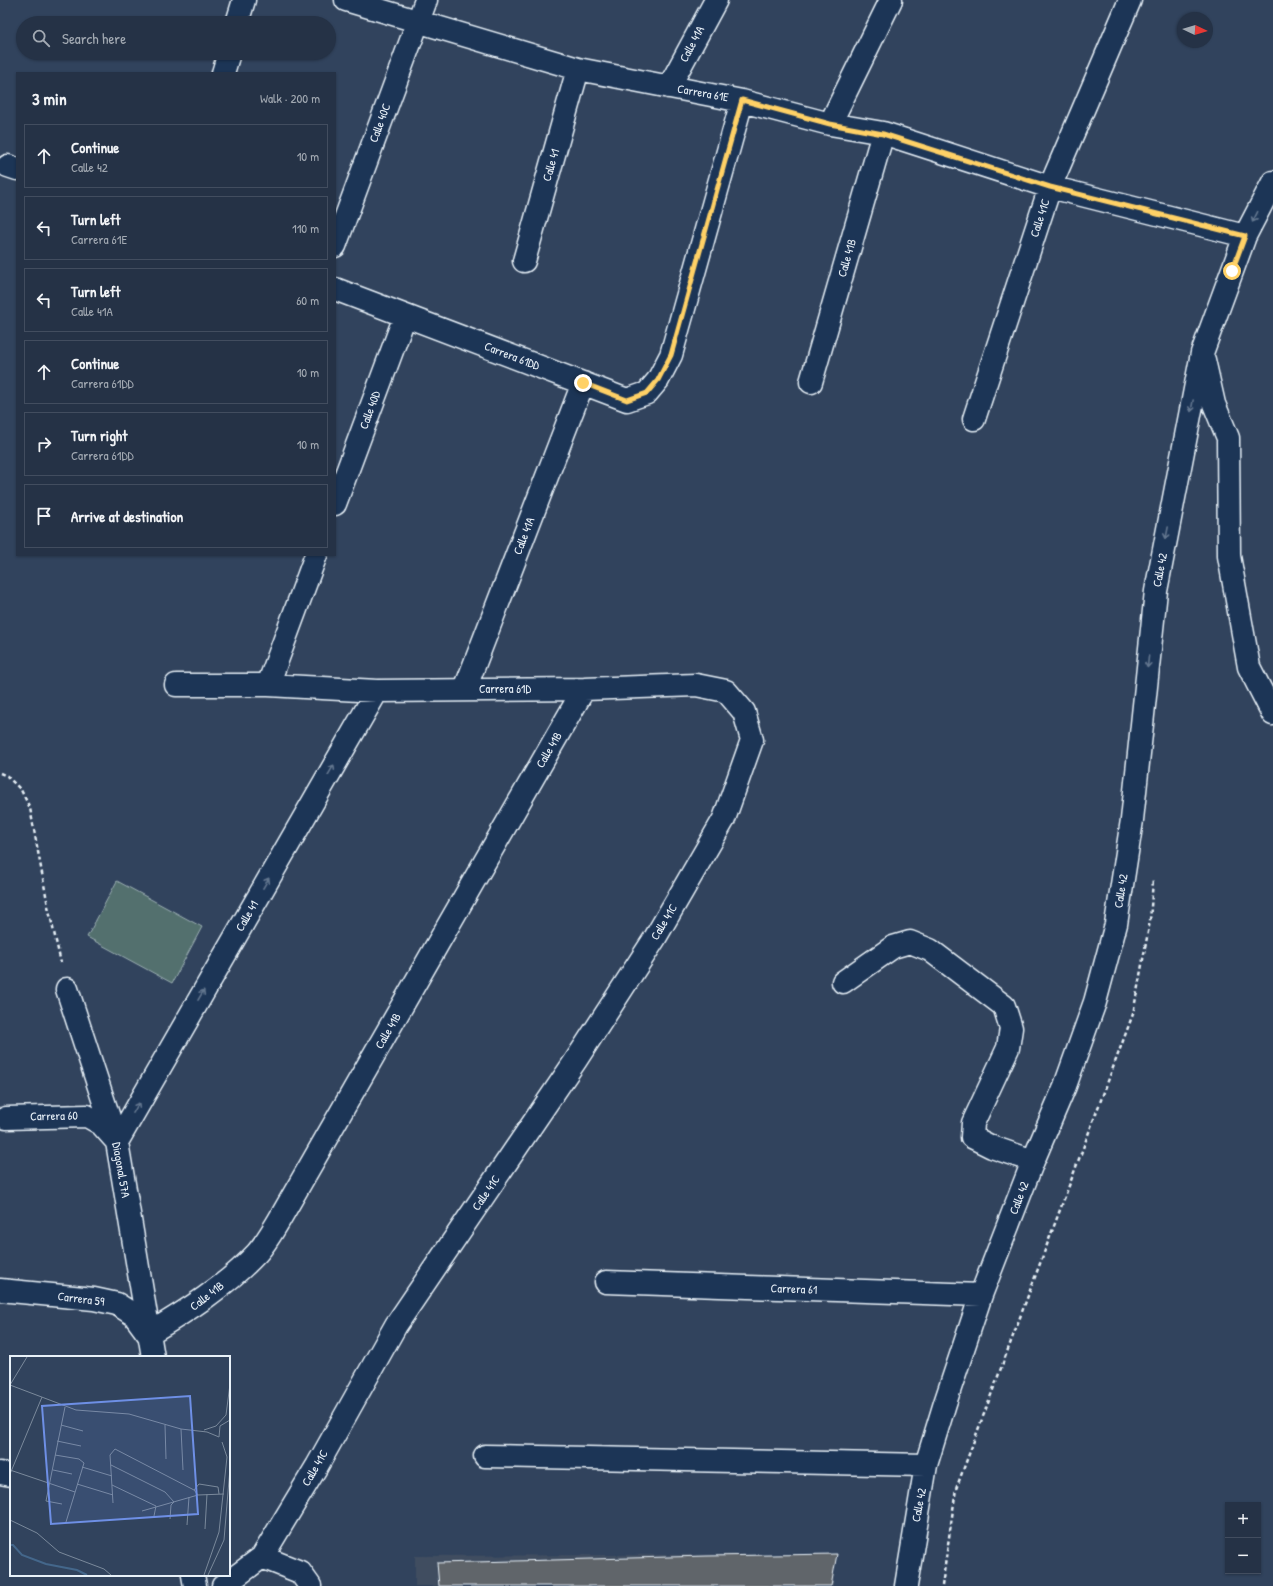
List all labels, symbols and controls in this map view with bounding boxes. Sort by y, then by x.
north arrow [1177,12,1213,48]
search box [16,16,336,60]
street label: Calle 41A [675,23,708,65]
icon: search [30,27,52,49]
text: Search here [62,28,126,49]
street label: Carrera 61E [676,80,731,105]
text: 3 min [32,87,67,110]
text: Walk · 200 m [260,89,320,107]
street label: Calle 40C [365,101,395,145]
text: Continue [71,137,119,158]
icon: ahead [33,145,55,167]
text: 10 m [297,147,319,165]
street label: Calle 41 [538,147,563,183]
text: Calle 42 [71,158,108,176]
street label: Calle 41C [1025,196,1054,239]
text: Turn left [71,209,121,230]
one-way arrow [1251,211,1258,223]
icon: left [33,217,55,239]
text: 110 m [292,219,319,237]
text: Carrera 61E [71,230,127,248]
street label: Calle 41B [833,237,860,279]
route start [1223,262,1241,280]
text: Turn left [71,281,121,302]
icon: left [33,289,55,311]
text: 60 m [296,291,319,309]
text: Calle 41A [71,302,113,320]
street label: Carrera 61DD [482,337,543,374]
text: Continue [71,353,119,374]
icon: ahead [33,361,55,383]
text: 10 m [297,363,319,381]
text: Carrera 61DD [71,374,134,392]
route end [574,374,592,392]
street label: Calle 40D [355,388,384,431]
one-way arrow [1187,399,1195,412]
text: Turn right [71,425,127,446]
icon: right [33,433,55,455]
text: 10 m [297,435,319,453]
text: Carrera 61DD [71,446,134,464]
icon: arrive [33,505,55,527]
text: Arrive at destination [71,506,183,527]
street label: Calle 41A [509,515,538,557]
one-way arrow [1162,527,1170,540]
street label: Calle 42 [1148,551,1171,588]
one-way arrow [1144,655,1152,668]
street label: Carrera 61D [479,680,531,697]
street label: Calle 41B [531,729,566,771]
one-way arrow [328,764,336,776]
street label: Calle 42 [1109,872,1132,909]
one-way arrow [263,877,271,889]
street label: Calle 41 [231,897,262,934]
street label: Calle 41C [646,900,681,943]
one-way arrow [198,989,206,1001]
street label: Calle 41B [370,1010,405,1052]
one-way arrow [133,1102,141,1114]
street label: Carrera 60 [30,1107,78,1124]
street label: Diagonal 57A [108,1141,135,1199]
street label: Calle 41C [468,1171,504,1214]
street label: Calle 42 [1004,1178,1033,1217]
street label: Calle 41B [186,1277,227,1314]
street label: Carrera 61 [770,1279,818,1298]
street label: Carrera 59 [57,1287,106,1310]
inset map [10,1356,230,1576]
street label: Calle 41C [297,1446,332,1489]
street label: Calle 42 [907,1486,930,1523]
map controls [1225,1502,1261,1574]
button: + [1225,1502,1261,1538]
button: − [1225,1538,1261,1574]

